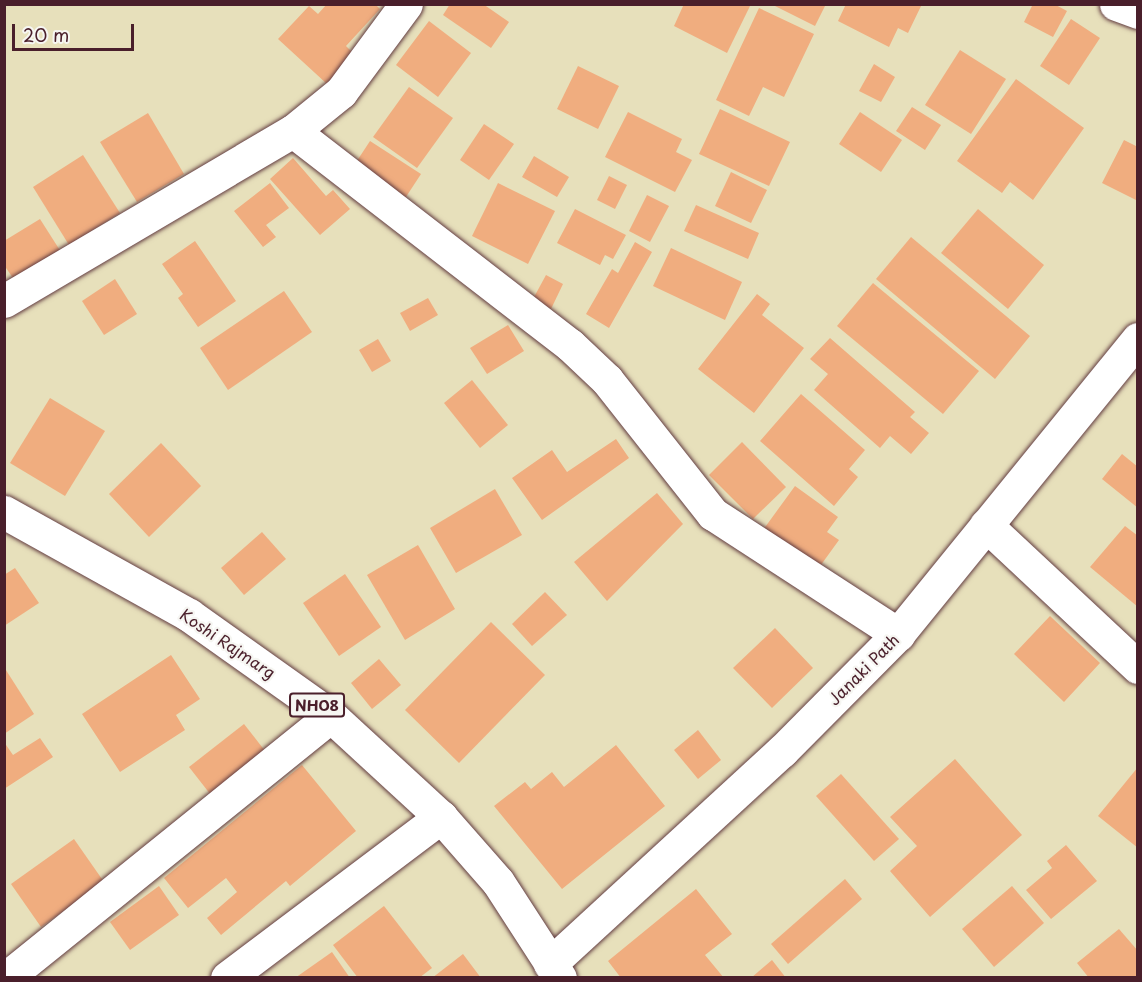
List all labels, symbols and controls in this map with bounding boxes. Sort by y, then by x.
scale bar [15,12,136,50]
text: 20 m [23,21,69,48]
street label: Koshi Rajmarg [176,604,280,682]
street label: Janaki Path [823,629,903,709]
road number: NH08 [288,693,346,717]

